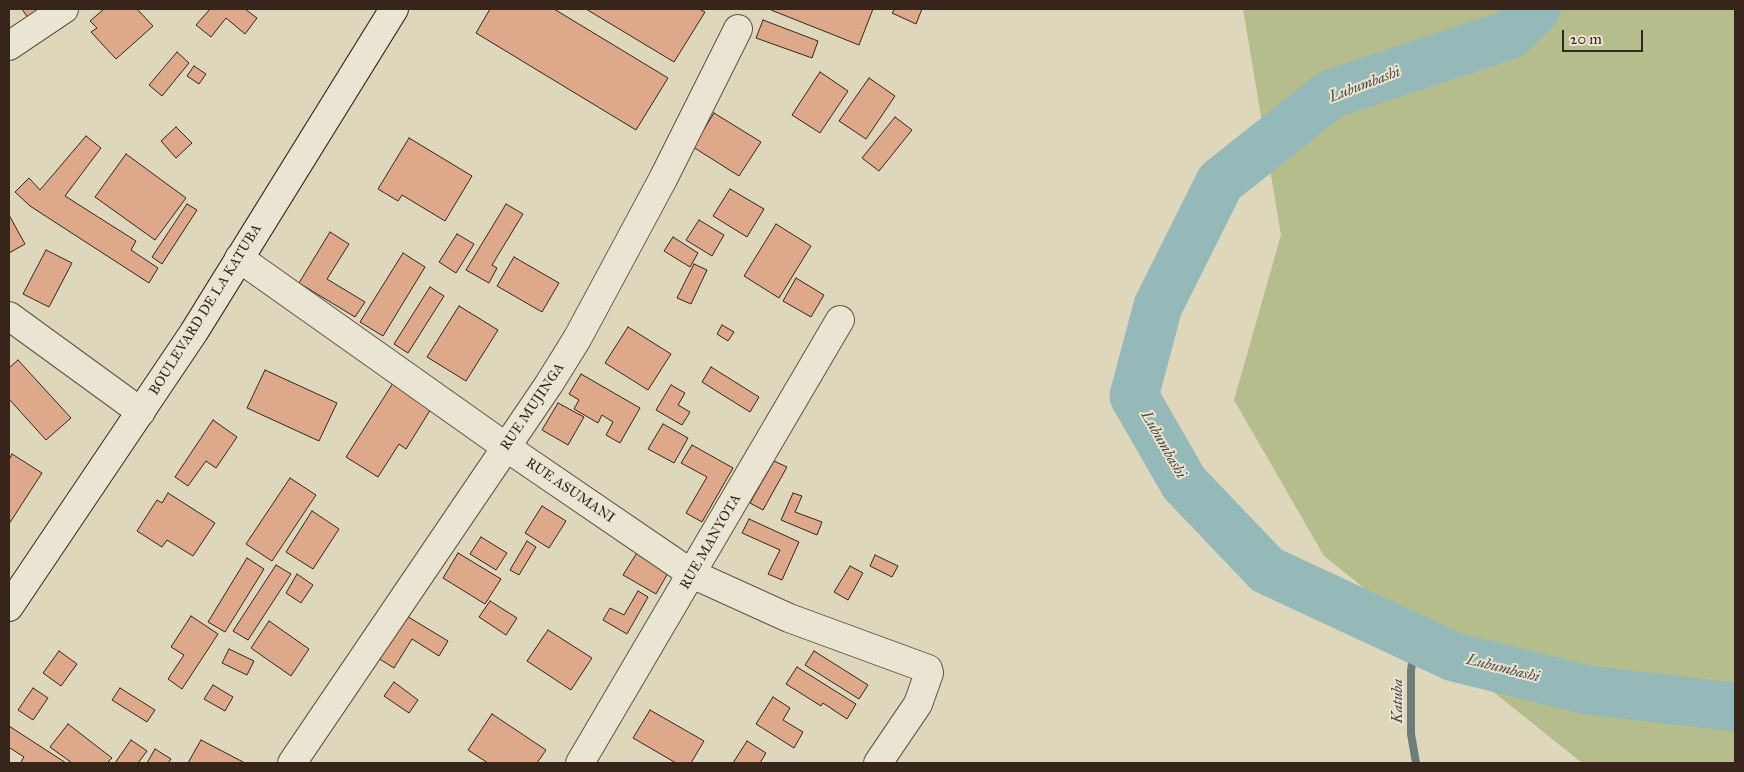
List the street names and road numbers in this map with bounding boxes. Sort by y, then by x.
street label: BOULEVARD DE LA KATUBA [146,221,266,399]
street label: RUE MUJINGA [498,360,568,454]
street label: RUE ASUMANI [522,455,618,527]
street label: RUE MANYOTA [677,491,745,593]

